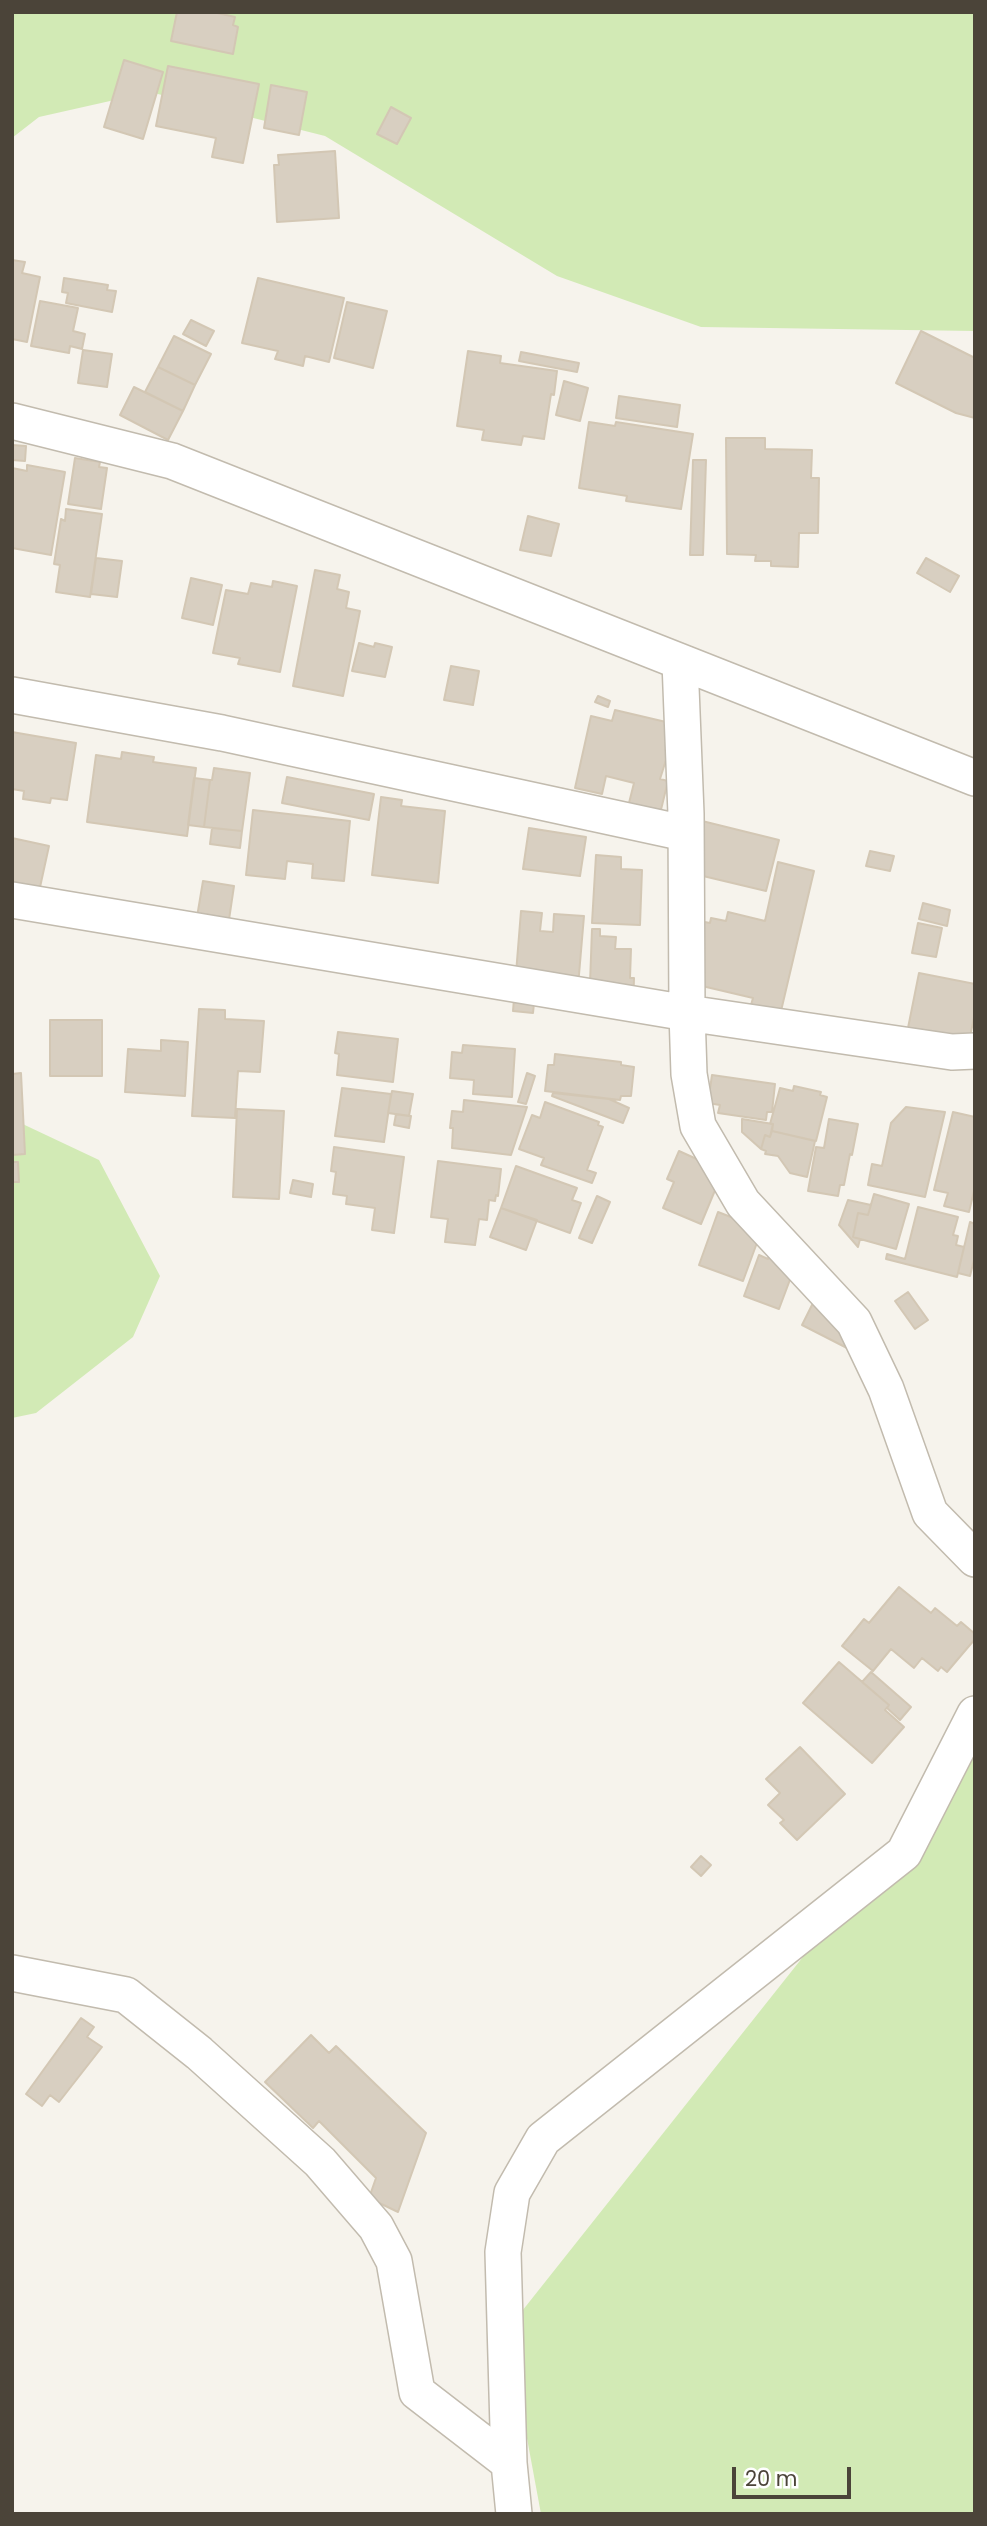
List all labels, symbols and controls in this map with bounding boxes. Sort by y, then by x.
scale bar [735,2452,854,2496]
text: 20 m [745,2464,798,2493]

